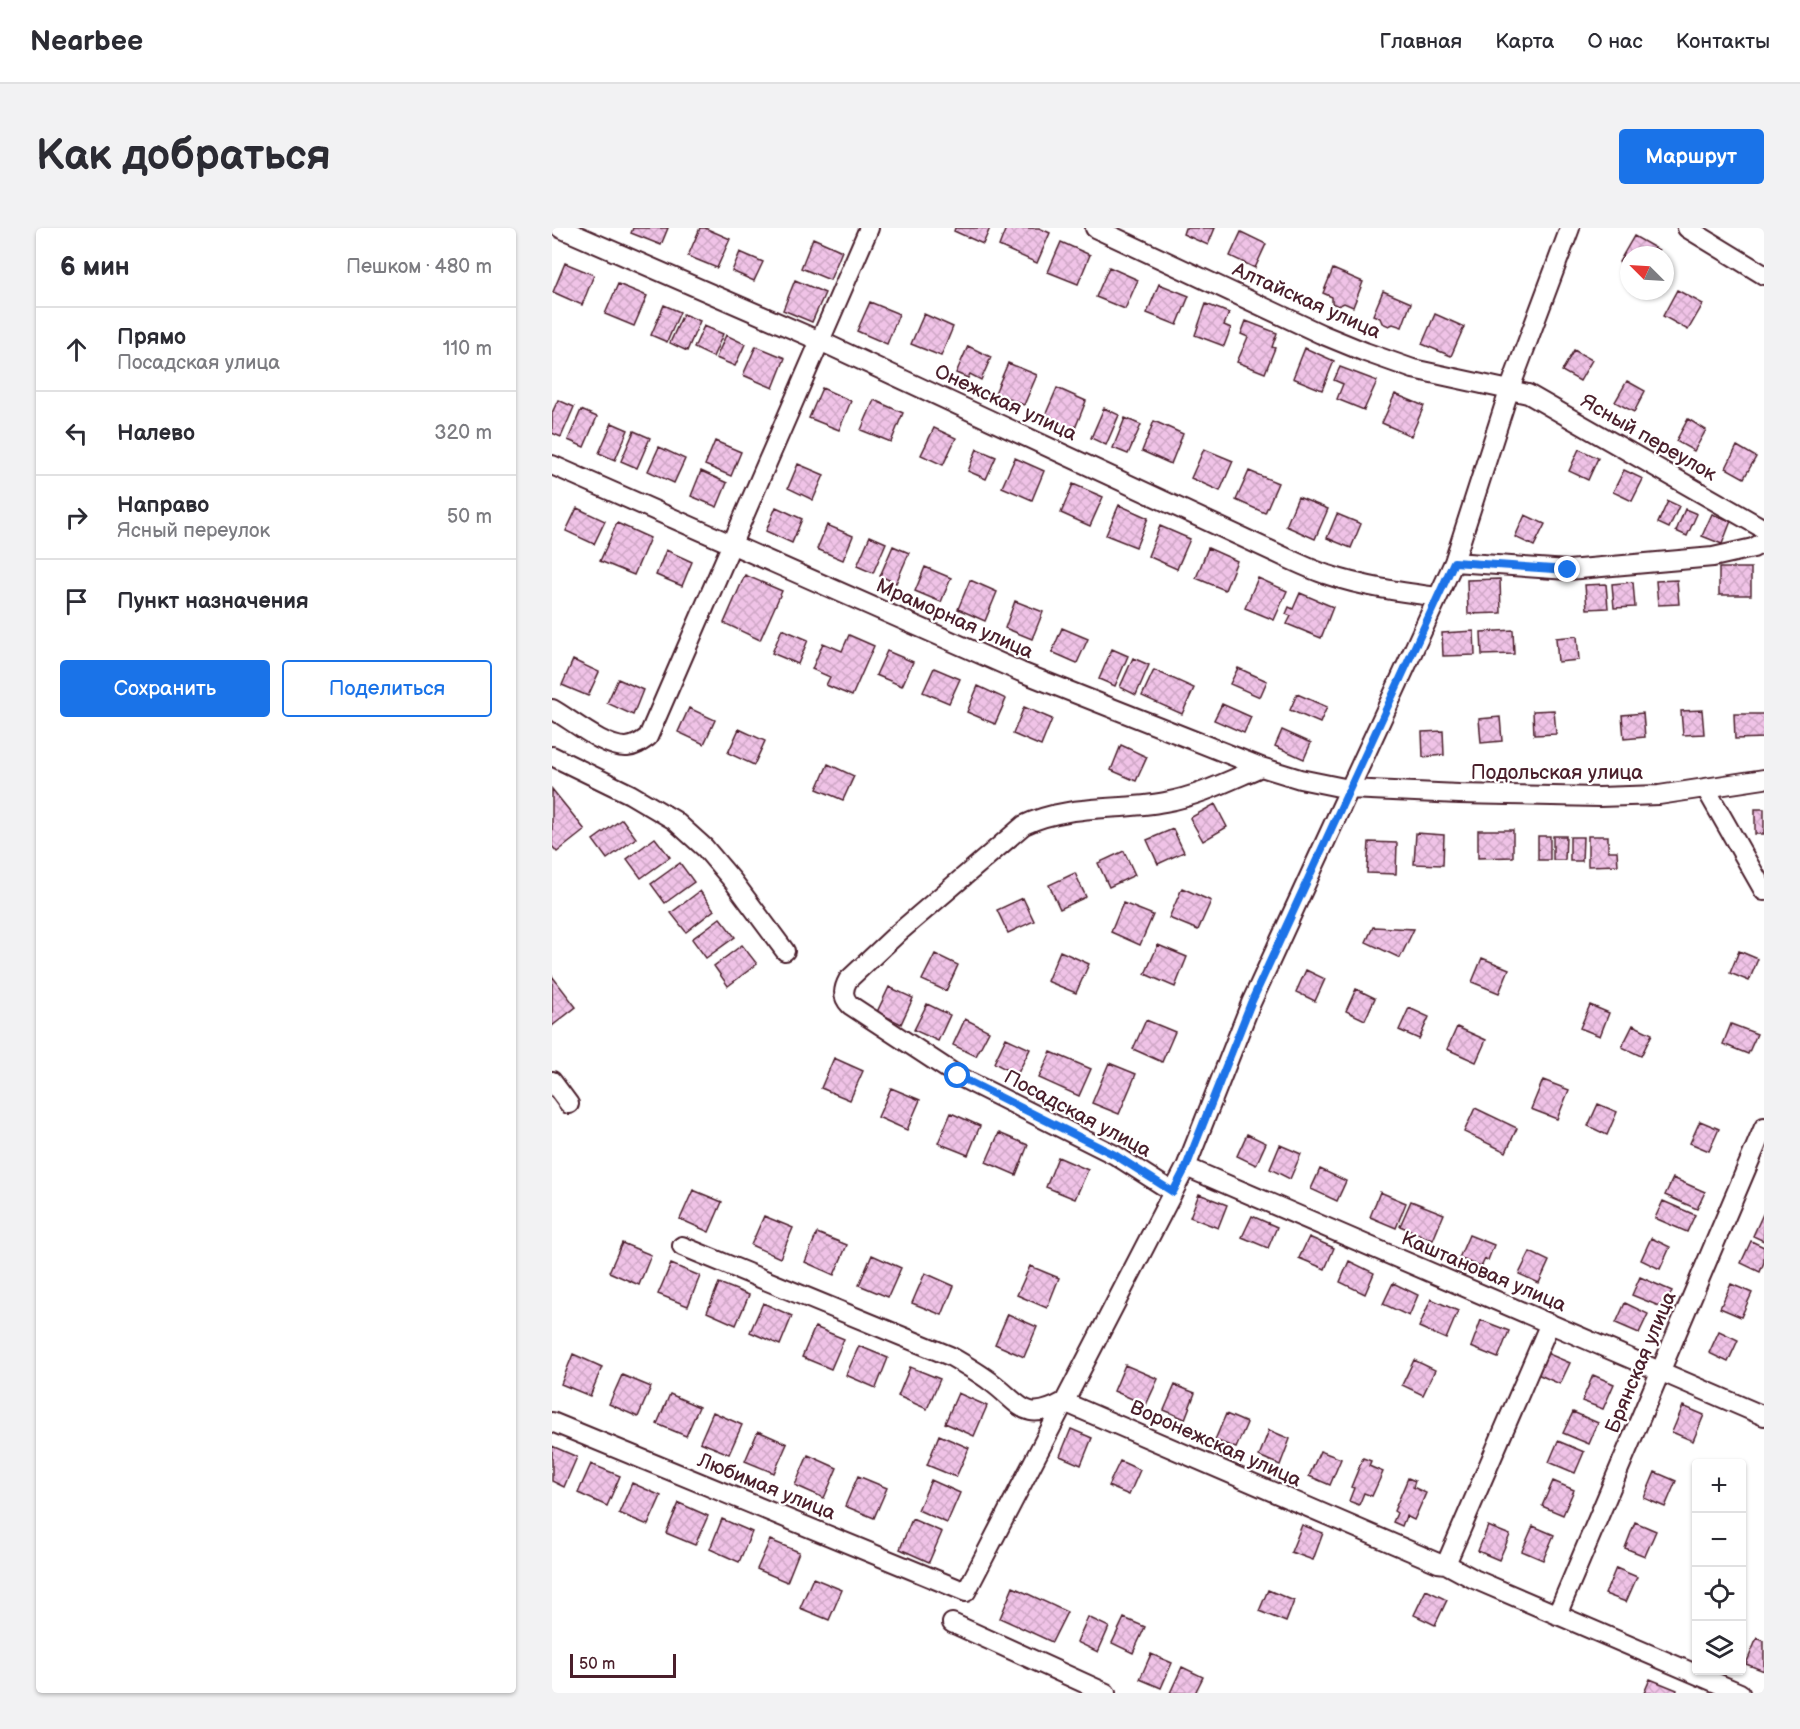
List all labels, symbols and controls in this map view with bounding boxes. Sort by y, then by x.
text: Nearbee [30,25,143,58]
text: Главная [1379,29,1462,54]
text: Карта [1495,29,1554,54]
text: О нас [1587,29,1643,54]
text: Контакты [1676,29,1770,54]
button: Маршрут [1619,129,1764,184]
text: Как добраться [36,131,331,182]
north arrow [1620,246,1674,300]
text: 6 мин [60,252,130,283]
text: Пешком · 480 m [346,255,492,279]
street label: Алтайская улица [1228,257,1384,344]
text: Прямо [117,324,186,351]
icon: ahead [60,333,93,366]
text: 110 m [443,337,492,361]
text: Посадская улица [117,351,280,375]
street label: Онежская улица [931,359,1081,446]
street label: Ясный переулок [1576,389,1721,487]
icon: left [60,417,93,450]
text: Налево [117,420,195,447]
text: 320 m [434,421,492,445]
text: Направо [117,492,209,519]
icon: right [60,501,93,534]
text: 50 m [447,505,492,529]
text: Ясный переулок [117,519,270,543]
route end [1554,556,1580,582]
street label: Мраморная улица [872,573,1037,664]
icon: arrive [60,585,93,618]
text: Пункт назначения [117,588,309,615]
button: Сохранить [60,660,270,717]
button: Поделиться [282,660,492,717]
street label: Подольская улица [1471,761,1643,785]
route start [944,1062,970,1088]
street label: Посадская улица [1000,1065,1155,1163]
street label: Каштановая улица [1398,1226,1570,1318]
street label: Брянская улица [1600,1288,1682,1437]
street label: Воронежская улица [1126,1395,1305,1493]
street label: Любимая улица [693,1448,839,1526]
map controls [1692,1459,1746,1675]
button: + [1692,1459,1746,1513]
button: − [1692,1513,1746,1567]
button: locate [1692,1567,1746,1621]
button: layers [1692,1621,1746,1675]
scale bar [570,1651,676,1678]
text: 50 m [579,1655,615,1674]

